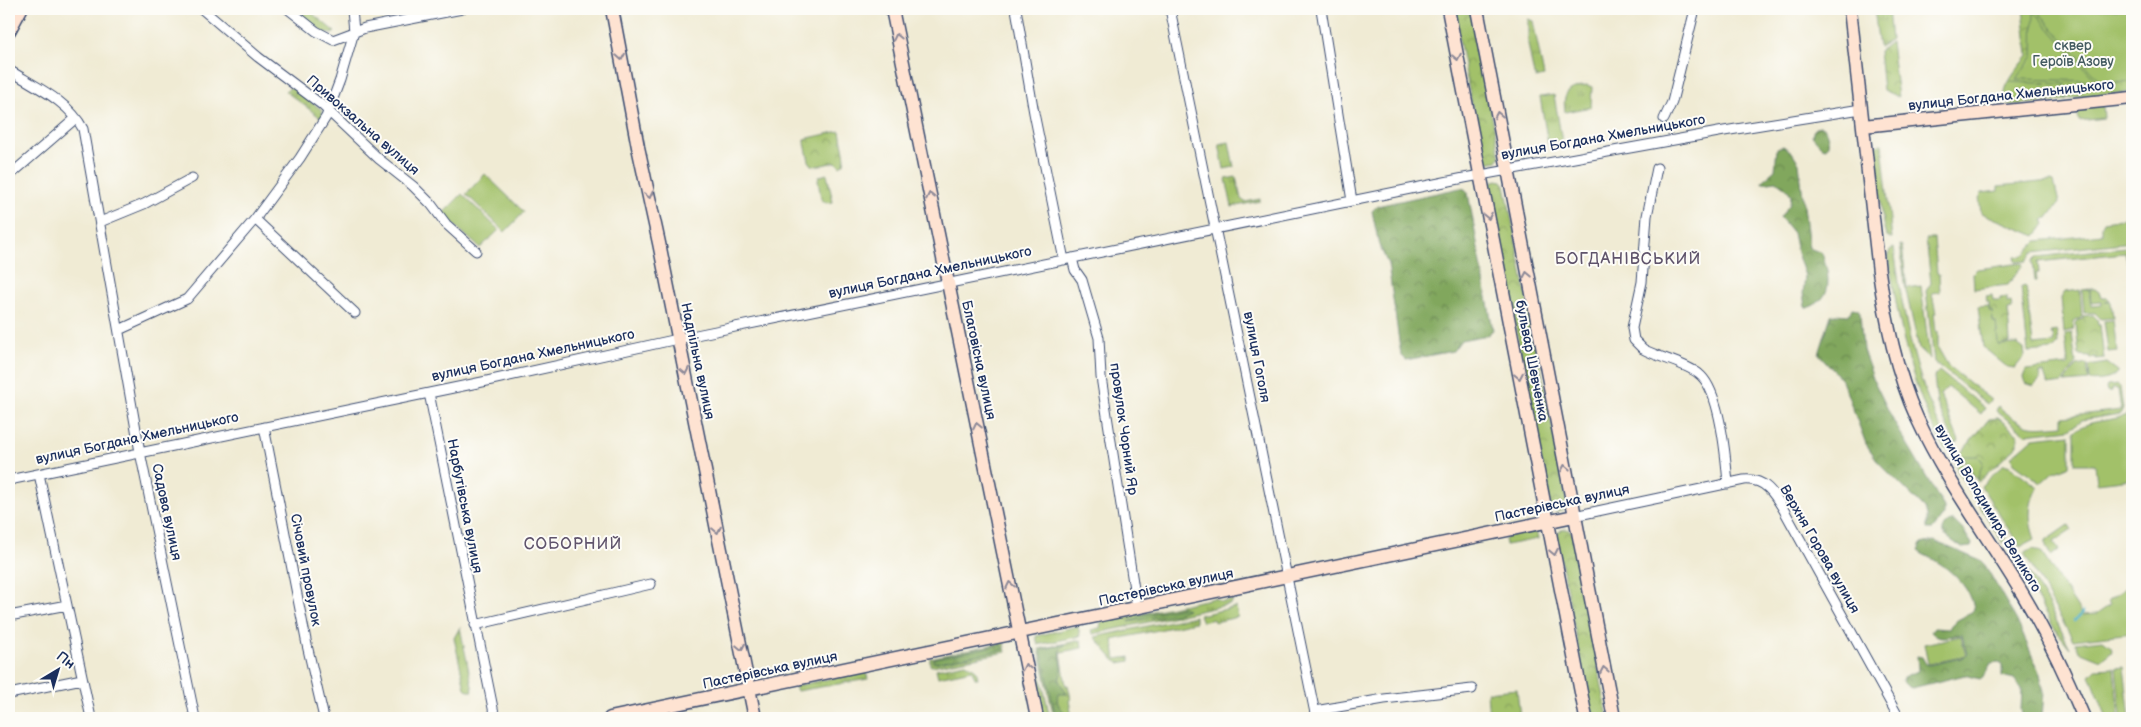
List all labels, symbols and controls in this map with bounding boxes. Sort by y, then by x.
one-way arrow [893,33,903,41]
park label: сквер Героїв Азову [2032,37,2114,70]
one-way arrow [615,52,625,61]
one-way arrow [1451,52,1462,61]
street label: Привокзальна вулиця [303,71,423,179]
street label: вулиця Богдана Хмельницького [1907,76,2115,114]
one-way arrow [1493,110,1504,119]
street label: вулиця Богдана Хмельницького [1500,111,1706,163]
one-way arrow [643,190,654,199]
one-way arrow [925,192,936,201]
one-way arrow [1482,212,1493,221]
street label: вулиця Богдана Хмельницького [827,242,1033,302]
district label: БОГДАНІВСЬКИЙ [1555,250,1701,269]
one-way arrow [1523,270,1533,279]
street label: Благовісна вулиця [958,299,1000,421]
street label: бульвар Шевченка [1512,299,1552,424]
street label: Надпільна вулиця [677,301,719,421]
street label: вулиця Гоголя [1240,310,1274,404]
street label: вулиця Богдана Хмельницького [430,325,636,385]
street label: провулок Чорний Яр [1106,362,1142,496]
one-way arrow [679,367,690,376]
one-way arrow [1514,371,1524,380]
street label: вулиця Богдана Хмельницького [34,408,240,468]
one-way arrow [972,421,983,430]
street label: вулиця Володимира Великого [1931,421,2045,595]
street label: Нарбутівська вулиця [444,437,486,575]
street label: Садова вулиця [148,462,186,562]
one-way arrow [1560,464,1571,473]
street label: Пастерівська вулиця [1493,480,1631,526]
street label: Верхня Горова вулиця [1776,482,1864,616]
street label: Січовий провулок [287,512,325,628]
one-way arrow [711,526,722,535]
district label: СОБОРНИЙ [524,535,622,554]
one-way arrow [1549,548,1559,557]
street label: Пастерівська вулиця [1097,564,1235,610]
one-way arrow [1005,581,1015,590]
one-way arrow [735,642,745,651]
north arrow [32,644,82,694]
street label: Пастерівська вулиця [701,647,839,693]
text: Пн [53,648,78,673]
one-way arrow [1022,663,1032,672]
one-way arrow [1599,666,1610,675]

